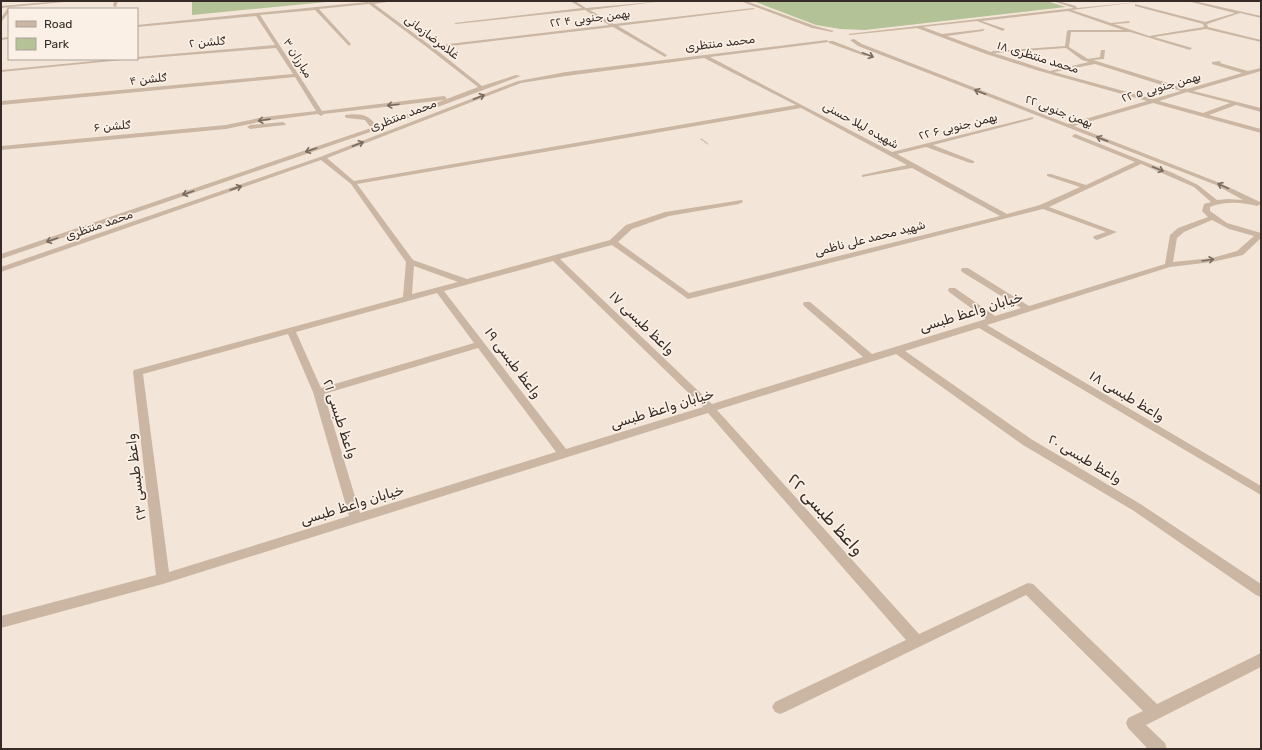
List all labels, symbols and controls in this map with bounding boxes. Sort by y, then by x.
street label: ۲۲ بهمن جنوبی ۴ [549,6,631,31]
legend [8,8,138,60]
street label: غلامرضازمانی [401,12,462,63]
text: Road [44,17,72,31]
street label: محمد منتظری [684,32,756,55]
street label: ګلشن ۲ [188,33,227,51]
street label: مبارزان ۳ [280,36,316,81]
text: Park [44,37,70,51]
street label: محمد منتظری ۱۸ [995,38,1081,77]
one-way arrow [861,52,873,59]
street label: ۲۲ بهمن جنوبی ۵ [1120,69,1203,106]
street label: ګلشن ۴ [129,70,168,88]
one-way arrow [975,87,987,95]
street label: ۲۲ بهمن جنوبی [1023,92,1095,131]
one-way arrow [473,93,485,101]
street label: محمد منتظری [368,96,439,135]
street label: شهیده لیلا حسنی [820,98,901,153]
one-way arrow [387,101,400,108]
street label: ۲۲ بهمن جنوبی ۶ [917,109,999,144]
one-way arrow [258,116,271,124]
street label: ګلشن ۶ [93,117,132,135]
one-way arrow [1096,134,1108,142]
one-way arrow [352,140,364,147]
one-way arrow [305,147,317,155]
one-way arrow [1152,166,1164,173]
one-way arrow [1217,182,1229,189]
one-way arrow [230,184,242,192]
one-way arrow [182,189,194,197]
street label: محمد منتظری [63,207,135,244]
street label: شهید محمد علی ناظمی [813,217,927,260]
one-way arrow [46,236,58,244]
one-way arrow [1201,256,1214,264]
street label: واعظ طبسی ۱۷ [606,287,678,359]
street label: خیابان واعظ طبسی [917,288,1025,336]
street label: واعظ طبسی ۱۹ [481,324,545,402]
street label: واعظ طبسی ۱۸ [1086,367,1168,425]
street label: واعظ طبسی ۲۱ [319,377,361,461]
street label: خیابان واعظ طبسی [608,385,716,433]
street label: واعظ طبسی ۲۰ [1045,430,1125,488]
street label: واعظ طبسی ۲۳ [122,432,150,522]
street label: واعظ طبسی ۲۲ [783,469,868,560]
street label: خیابان واعظ طبسی [298,481,406,529]

